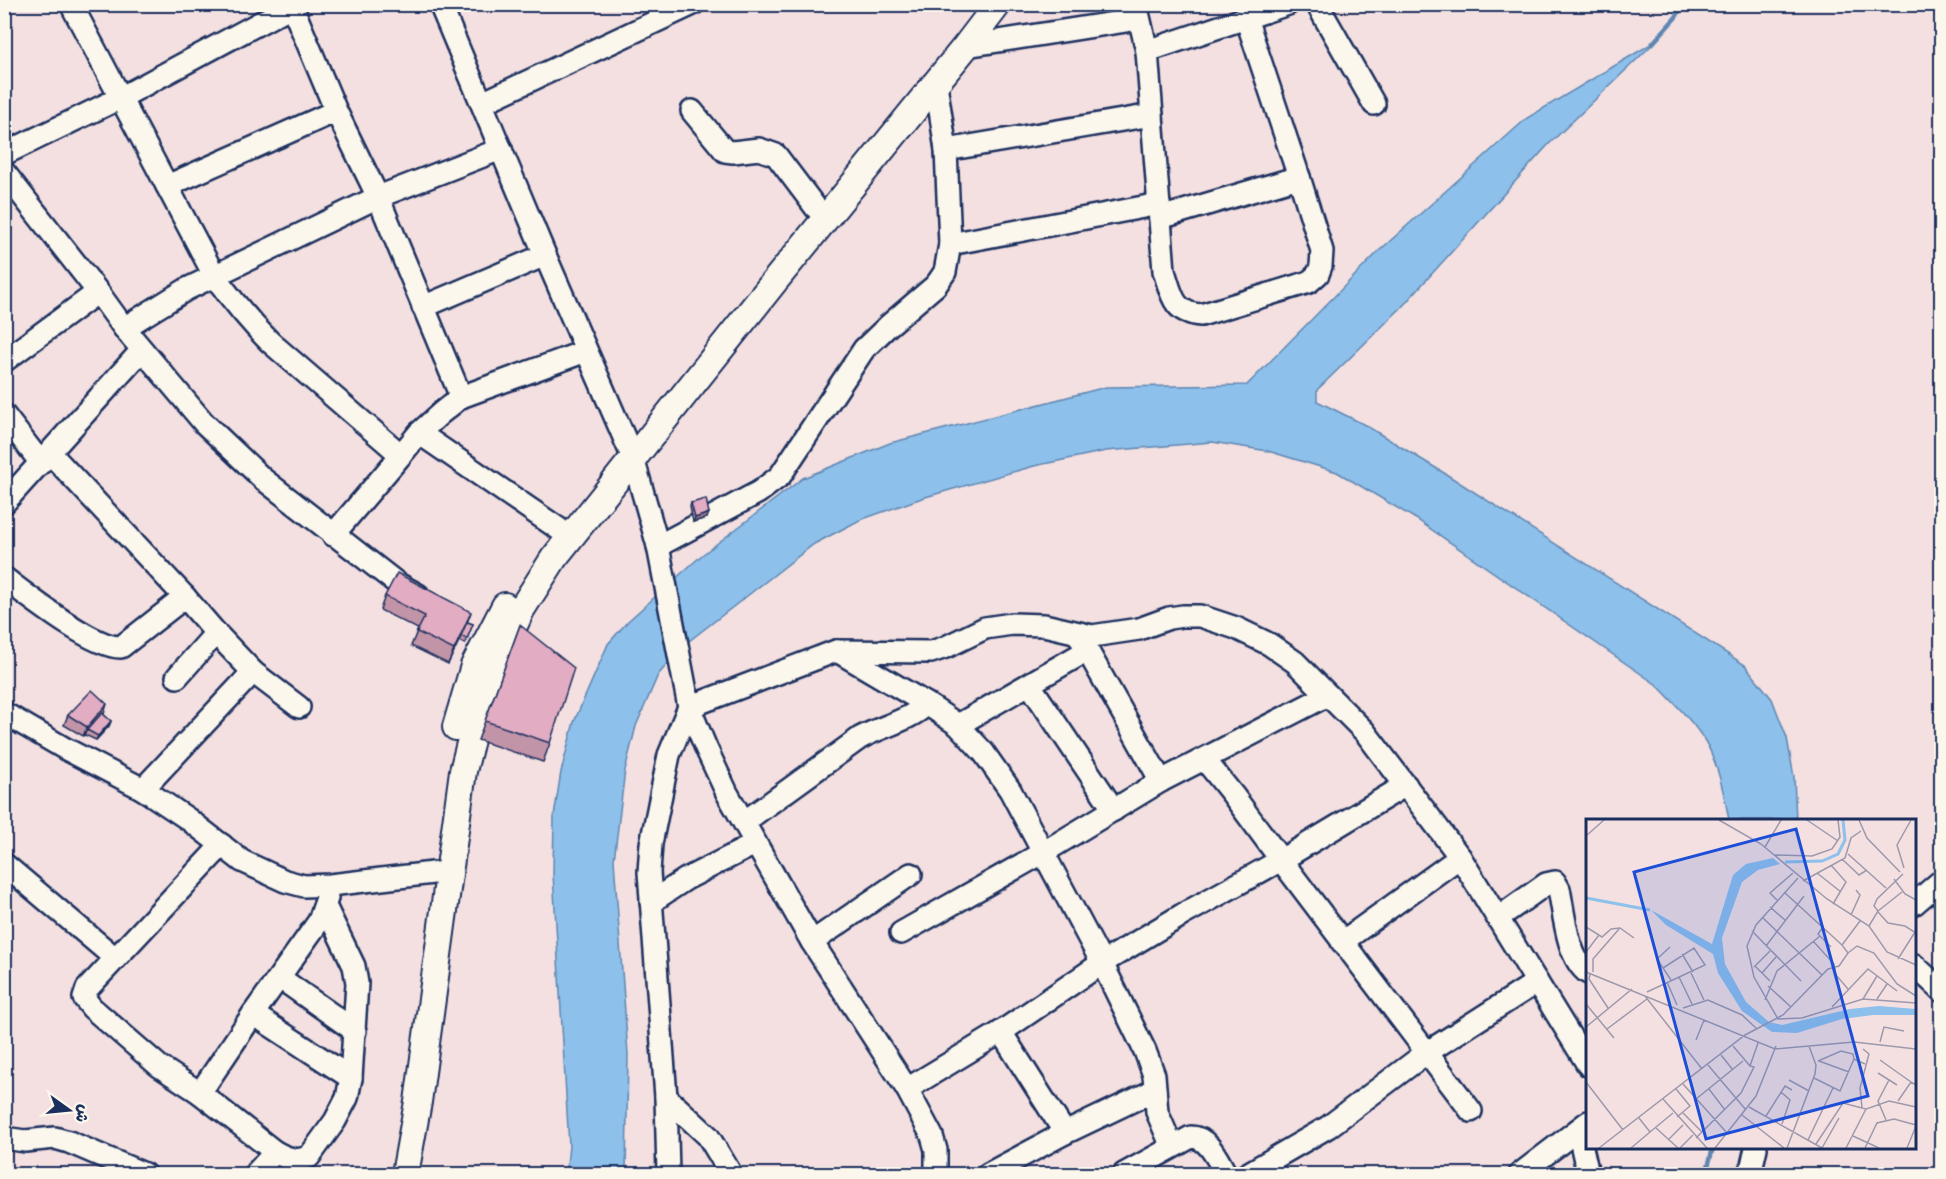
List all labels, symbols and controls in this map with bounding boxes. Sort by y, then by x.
inset map [1586,819,1916,1149]
north arrow [39,1080,99,1140]
text: ش [70,1102,95,1125]

